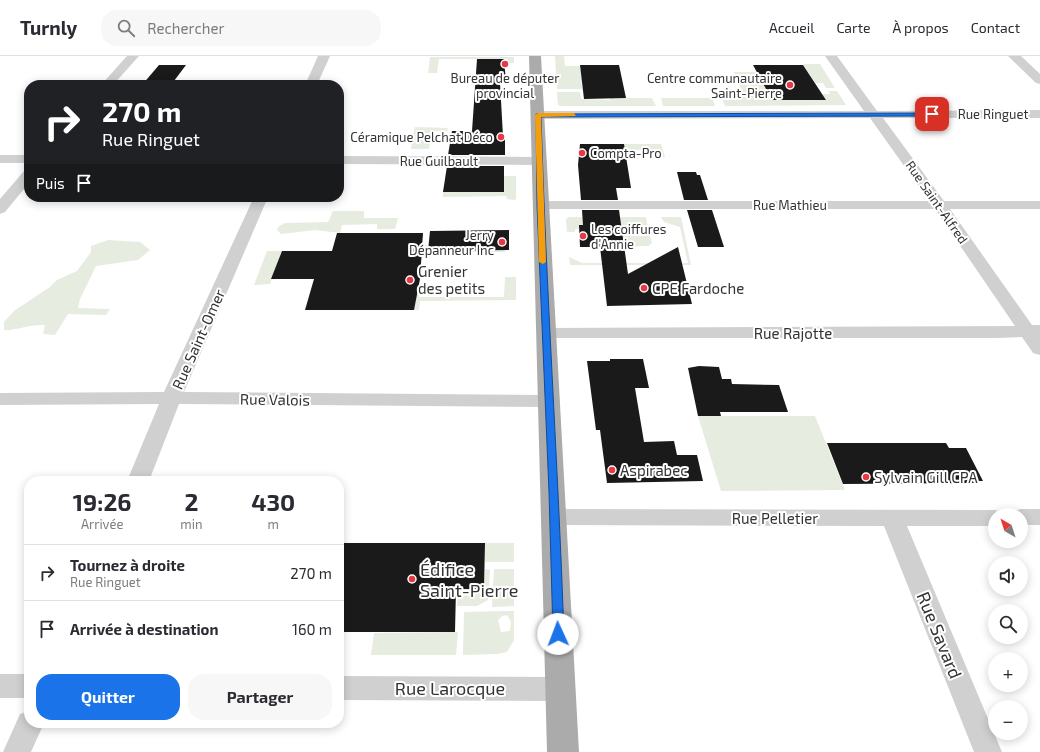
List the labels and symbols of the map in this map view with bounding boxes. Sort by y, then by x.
marker: Bureau de députer provincial [500,59,510,69]
place label: Bureau de députer provincial [451,70,559,101]
place label: Centre communautaire Saint-Pierre [647,70,782,101]
marker: Centre communautaire Saint-Pierre [785,80,795,90]
pin [915,97,949,131]
street label: Rue Ringuet [958,106,1028,122]
place label: Céramique Pelchat Déco [350,129,493,145]
marker: Céramique Pelchat Déco [496,132,506,142]
place label: Compta-Pro [590,145,662,161]
marker: Compta-Pro [577,148,587,158]
street label: Rue Guilbault [400,153,478,169]
street label: Rue Saint-Alfred [902,157,972,247]
street label: Rue Mathieu [753,197,827,213]
place label: Les coiffures d'Annie [591,221,666,252]
place label: Jerry Dépanneur Inc [409,227,494,258]
marker: Les coiffures d'Annie [578,231,588,241]
marker: Jerry Dépanneur Inc [497,237,507,247]
place label: Grenier des petits [418,262,485,297]
marker: Grenier des petits [405,275,415,285]
place label: CPE Fardoche [652,279,744,297]
marker: CPE Fardoche [639,283,649,293]
street label: Rue Saint-Omer [168,286,228,392]
street label: Rue Rajotte [754,324,832,343]
street label: Rue Valois [240,389,310,409]
place label: Aspirabec [620,461,688,479]
marker: Aspirabec [607,465,617,475]
place label: Sylvain Gill CPA [874,468,978,486]
marker: Sylvain Gill CPA [861,472,871,482]
north arrow [988,508,1028,548]
street label: Rue Pelletier [732,509,818,527]
place label: Édifice Saint-Pierre [420,558,518,601]
marker: Édifice Saint-Pierre [407,574,417,584]
street label: Rue Savard [913,588,967,682]
position arrow [537,613,579,655]
street label: Rue Larocque [395,677,505,699]

